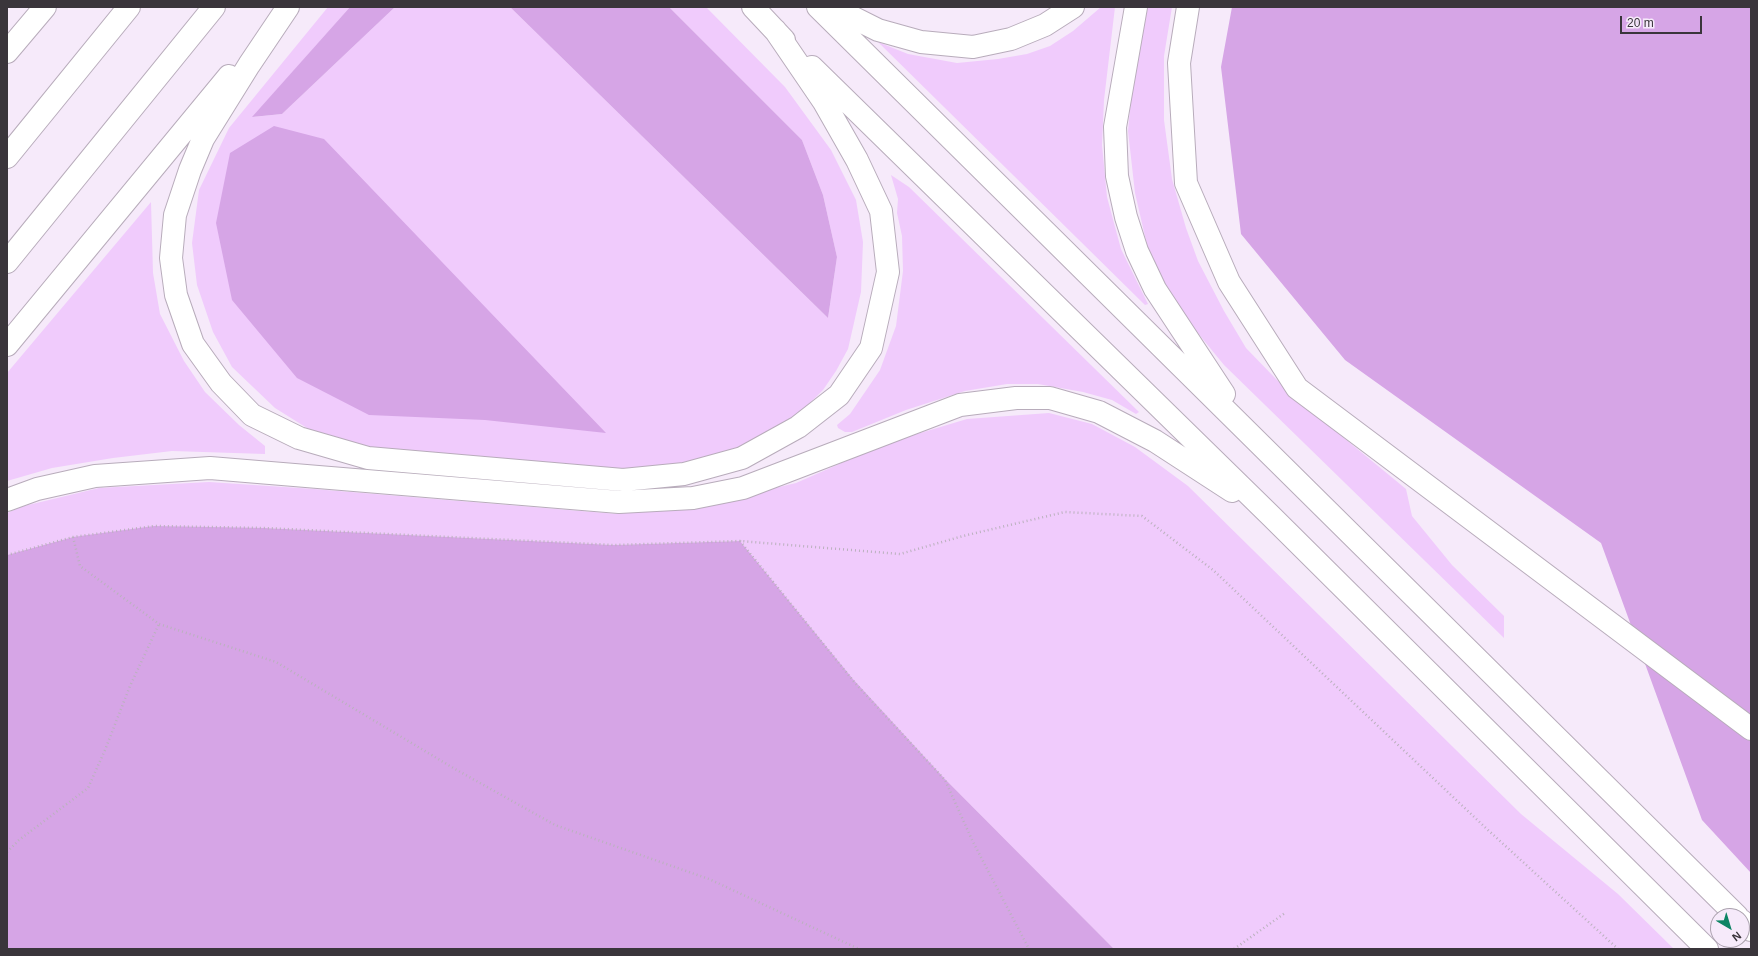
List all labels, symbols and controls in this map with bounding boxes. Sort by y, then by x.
scale bar [1622,8,1704,34]
text: 20 m [1627,16,1654,30]
north arrow [1710,908,1750,948]
text: N [1730,929,1744,944]

